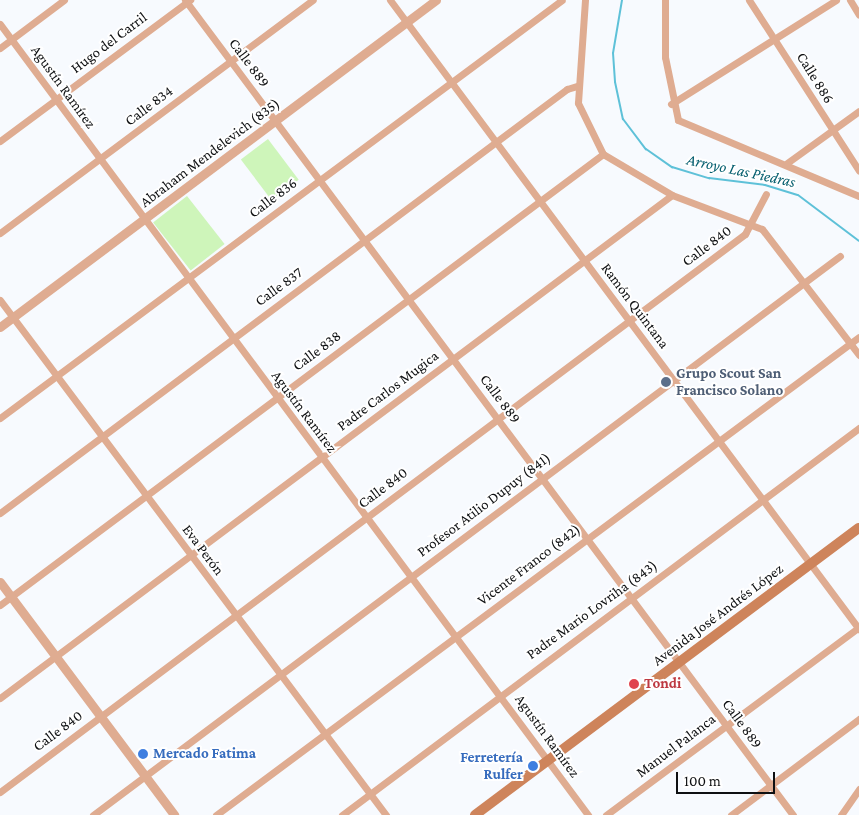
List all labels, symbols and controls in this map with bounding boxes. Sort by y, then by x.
street label: Hugo del Carril [67,9,151,77]
street label: Calle 889 [225,35,273,91]
street label: Agustín Ramírez [27,42,99,132]
street label: Calle 886 [792,49,838,107]
street label: Calle 834 [121,82,177,130]
street label: Abraham Mendelevich (835) [137,95,283,211]
water label: Arroyo Las Piedras [685,150,797,192]
street label: Calle 836 [245,174,301,222]
street label: Calle 840 [679,222,735,270]
street label: Ramón Quintana [597,260,673,352]
street label: Calle 837 [252,264,306,310]
street label: Calle 838 [289,327,345,375]
street label: Padre Carlos Mugica [334,347,442,435]
place label: Grupo Scout San Francisco Solano [676,364,783,399]
street label: Agustín Ramírez [267,367,341,457]
street label: Calle 889 [476,371,524,427]
marker: Grupo Scout San Francisco Solano [660,376,672,388]
street label: Profesor Atilio Dupuy (841) [414,449,554,561]
street label: Calle 840 [355,464,411,512]
street label: Vicente Franco (842) [474,520,584,610]
street label: Eva Perón [178,521,228,579]
street label: Padre Mario Lovriha (843) [523,556,661,664]
street label: Avenida José Andrés López [649,560,787,670]
place label: Tondi [644,675,681,693]
marker: Tondi [628,678,640,690]
street label: Agustín Ramírez [511,691,583,781]
street label: Calle 889 [718,696,766,752]
street label: Calle 840 [30,707,86,755]
street label: Manuel Palanca [633,710,719,782]
place label: Mercado Fatima [153,745,256,763]
marker: Mercado Fatima [137,748,149,760]
place label: Ferretería Rulfer [460,748,523,783]
marker: Ferretería Rulfer [527,760,539,772]
scale bar [679,762,778,794]
text: 100 m [684,773,721,789]

